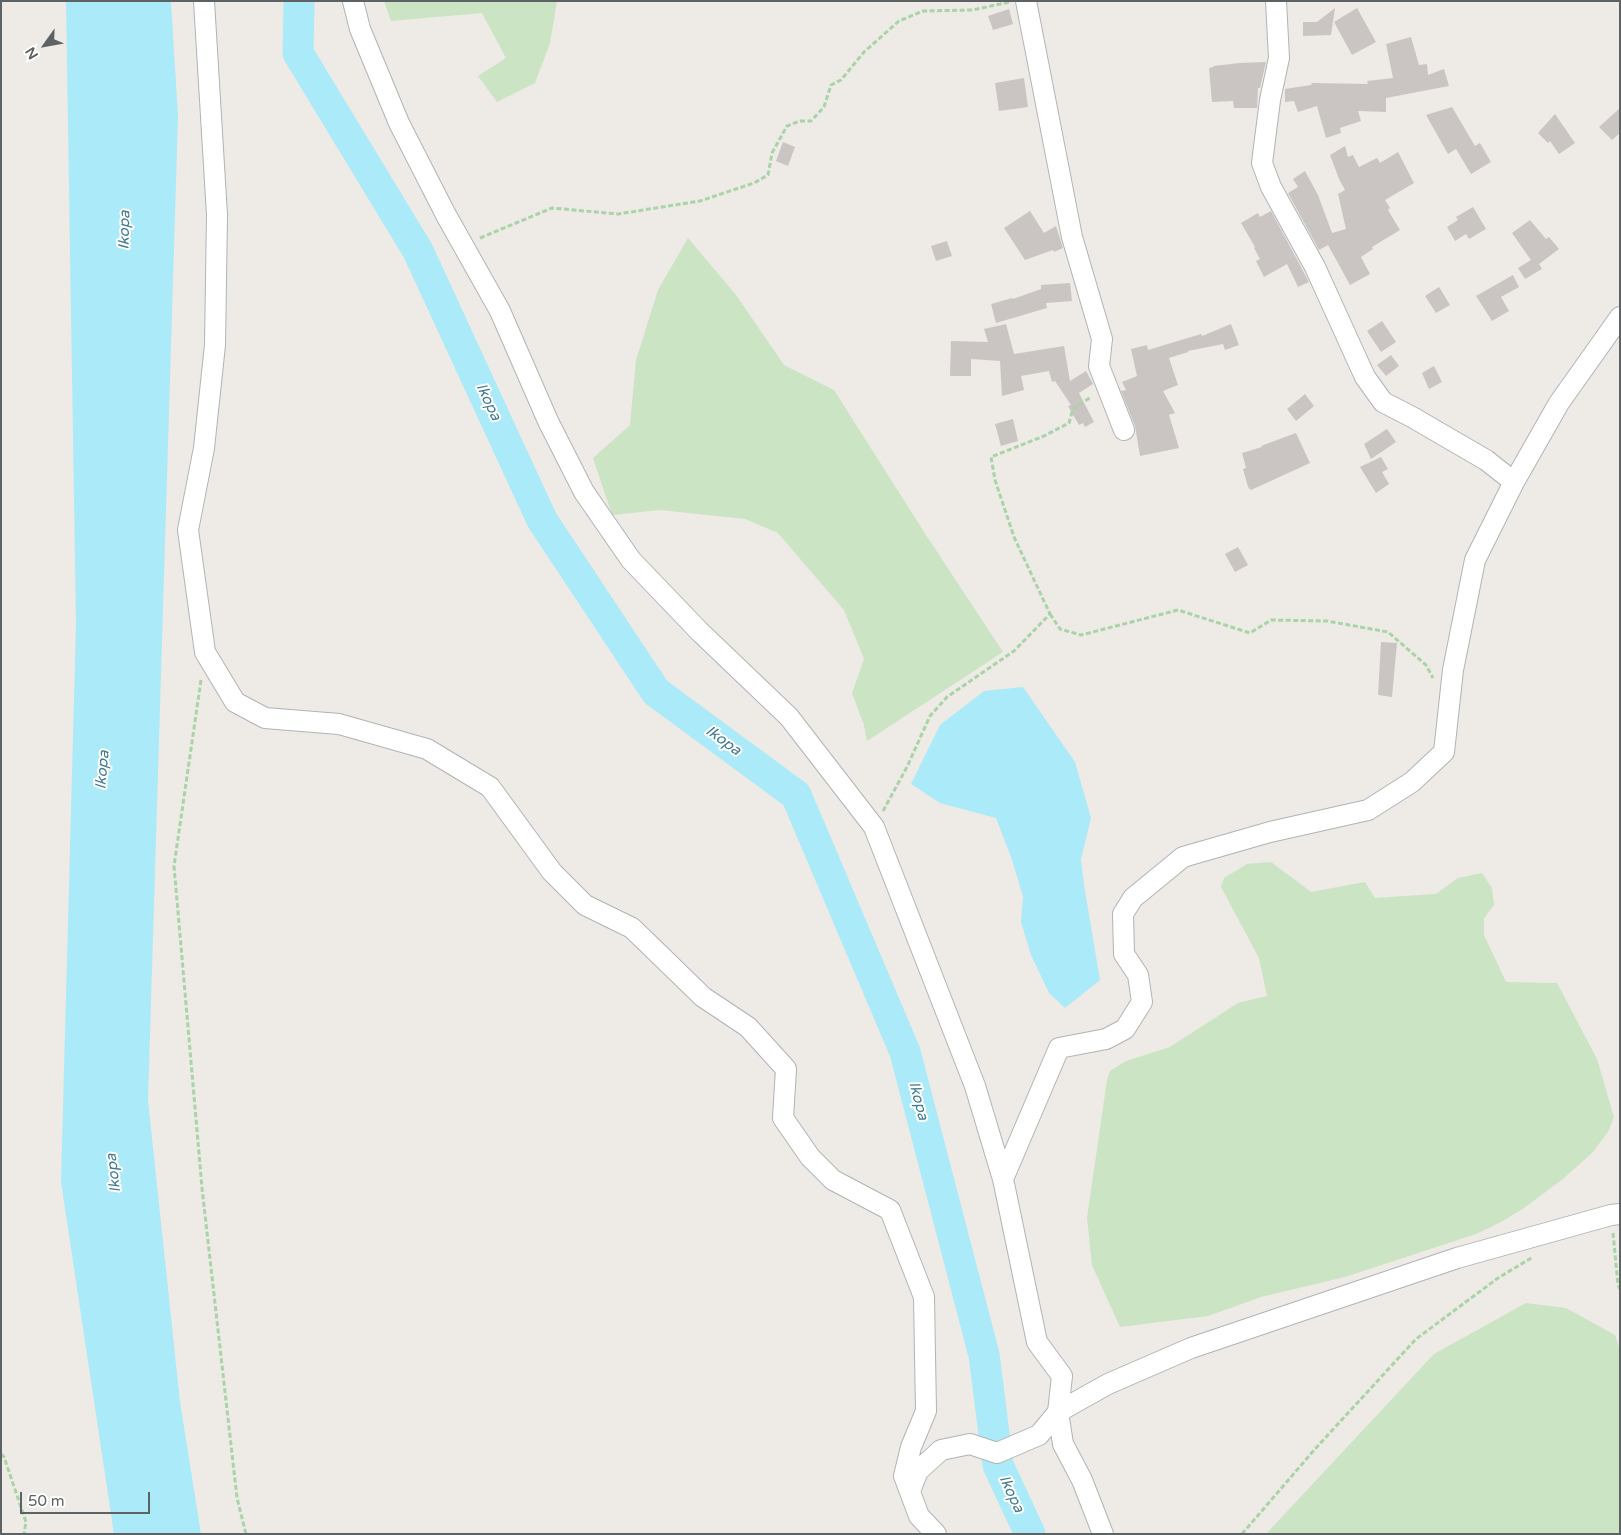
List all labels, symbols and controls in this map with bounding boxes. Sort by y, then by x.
north arrow [20,20,70,70]
text: N [22,44,42,62]
water label: Ikopa [116,210,134,250]
water label: Ikopa [472,380,504,424]
water label: Ikopa [702,722,744,760]
water label: Ikopa [92,750,114,790]
water label: Ikopa [904,1080,932,1122]
water label: Ikopa [103,1152,125,1194]
water label: Ikopa [995,1472,1027,1516]
scale bar [22,1482,152,1514]
text: 50 m [28,1492,65,1510]

